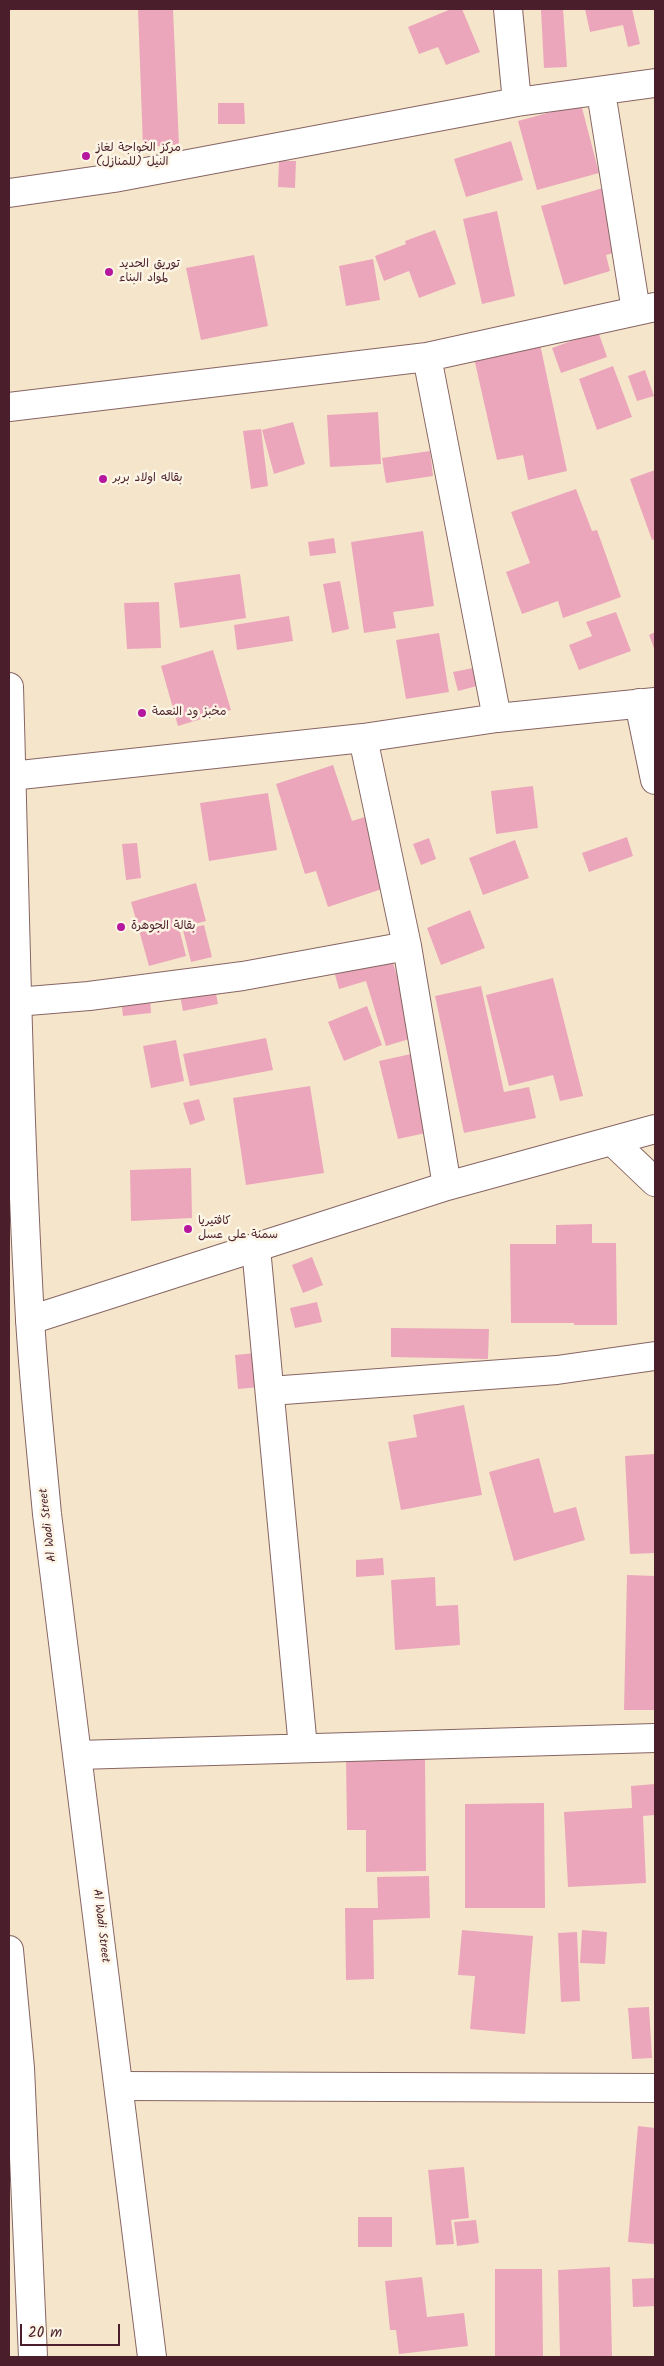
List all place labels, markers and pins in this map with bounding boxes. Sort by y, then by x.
place label: مركز الخواجة لغاز النيل (للمنازل) [96,142,181,170]
marker: مركز الخواجة لغاز النيل (للمنازل) [80,150,92,162]
place label: توريق الحديد لمواد البناء [119,258,180,286]
marker: توريق الحديد لمواد البناء [103,266,115,278]
place label: بقاله اولاد بربر [113,472,183,486]
marker: بقاله اولاد بربر [97,473,109,485]
place label: مخبز ود النعمة [152,706,226,720]
marker: مخبز ود النعمة [136,707,148,719]
place label: بقالة الجوهرة [131,920,195,934]
marker: بقالة الجوهرة [115,921,127,933]
place label: كافتيريا سمنة على عسل [198,1215,278,1243]
marker: كافتيريا سمنة على عسل [182,1223,194,1235]

